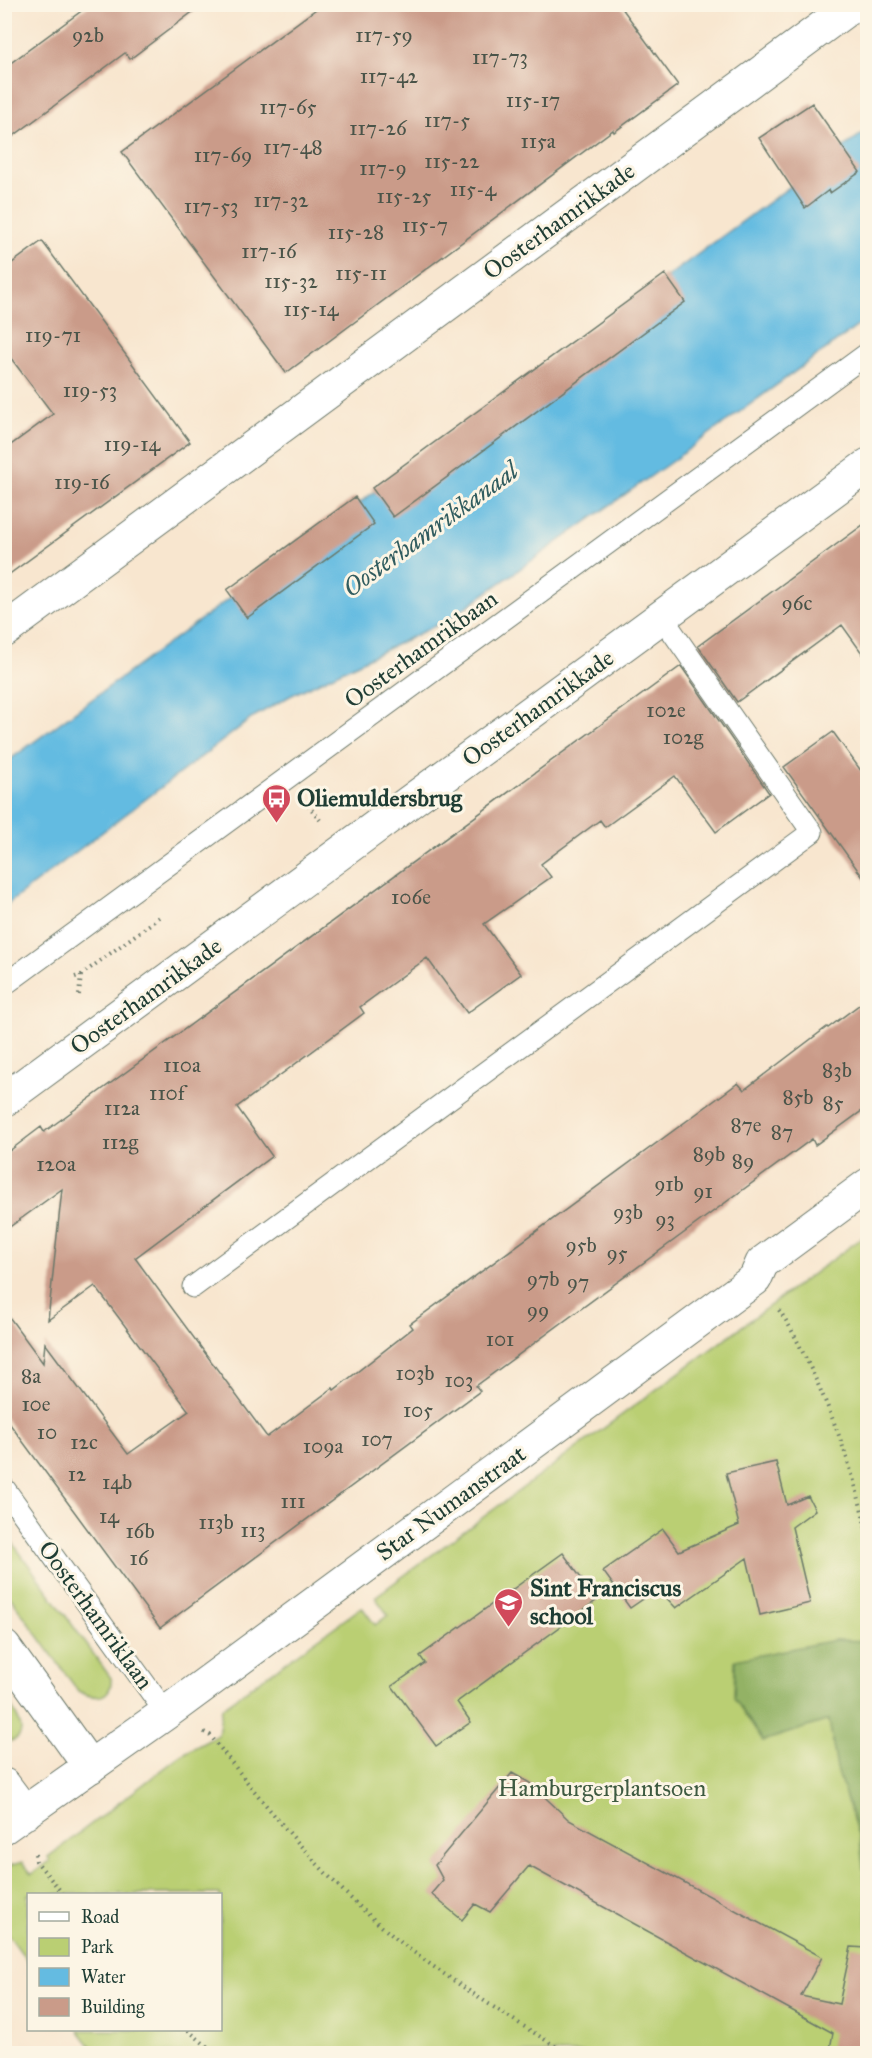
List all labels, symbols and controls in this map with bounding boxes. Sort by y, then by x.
house number: 92b [72,22,104,48]
house number: 117-59 [355,22,413,48]
house number: 117-73 [472,44,528,70]
house number: 117-42 [360,63,419,89]
house number: 115-17 [506,87,560,113]
house number: 117-65 [260,94,317,120]
house number: 117-5 [424,107,470,133]
house number: 117-26 [349,115,408,141]
house number: 115a [520,128,556,154]
house number: 117-48 [263,134,323,160]
house number: 117-69 [194,142,252,168]
house number: 115-22 [424,148,480,174]
house number: 117-9 [359,155,407,181]
street label: Oosterhamrikkade [477,156,641,286]
house number: 115-4 [450,176,498,202]
house number: 115-25 [377,183,432,209]
house number: 117-32 [253,187,309,213]
house number: 117-53 [184,193,238,219]
house number: 115-7 [402,212,448,238]
house number: 115-28 [328,219,384,245]
house number: 117-16 [241,238,298,264]
house number: 115-11 [335,260,387,286]
house number: 115-32 [264,268,318,294]
house number: 115-14 [284,296,340,322]
house number: 119-71 [25,322,81,348]
house number: 119-53 [63,377,117,403]
house number: 119-14 [104,431,161,457]
water label: Oosterhamrikkanaal [336,453,526,603]
house number: 119-16 [54,469,111,495]
street label: Oosterhamrikbaan [339,583,503,715]
house number: 96c [782,590,813,616]
street label: Oosterhamrikkade [456,643,620,773]
house number: 102e [646,697,686,723]
house number: 102g [663,724,703,750]
bus stop icon: Oliemuldersbrug [260,782,292,824]
place label: Oliemuldersbrug [297,783,463,813]
house number: 106e [391,884,431,910]
street label: Oosterhamrikkade [64,931,228,1061]
house number: 110a [163,1052,201,1078]
house number: 83b [822,1057,852,1083]
house number: 110f [149,1080,188,1106]
house number: 85b [782,1084,814,1110]
house number: 85 [823,1090,844,1116]
house number: 112a [104,1095,140,1121]
house number: 87e [730,1112,762,1138]
house number: 87 [771,1119,793,1145]
house number: 112g [102,1129,139,1155]
house number: 89b [693,1141,725,1167]
house number: 89 [732,1148,754,1174]
house number: 120a [36,1151,76,1177]
house number: 91b [654,1171,684,1197]
house number: 91 [693,1178,713,1204]
house number: 93b [613,1199,643,1225]
house number: 93 [655,1206,675,1232]
house number: 95b [565,1232,597,1258]
house number: 95 [606,1240,628,1266]
house number: 97b [527,1266,559,1292]
house number: 97 [567,1269,589,1295]
house number: 99 [527,1297,549,1323]
house number: 101 [486,1326,514,1352]
house number: 103b [395,1360,435,1386]
house number: 8a [21,1363,41,1389]
house number: 103 [445,1367,473,1393]
house number: 10e [21,1391,51,1417]
house number: 105 [403,1397,433,1423]
house number: 10 [37,1419,57,1445]
house number: 107 [361,1426,393,1452]
house number: 12c [70,1429,98,1455]
house number: 109a [303,1433,343,1459]
street label: Star Numanstraat [370,1438,532,1567]
house number: 12 [68,1461,87,1487]
house number: 14b [102,1469,132,1495]
house number: 111 [281,1488,305,1514]
house number: 14 [99,1503,120,1529]
house number: 113b [198,1509,234,1535]
house number: 113 [241,1517,266,1543]
house number: 16b [125,1518,155,1544]
street label: Oosterhamriklaan [32,1535,160,1695]
house number: 16 [129,1545,150,1571]
place label: Sint Franciscus school [530,1573,682,1631]
school or university icon: Sint Franciscus school [493,1586,525,1628]
park label: Hamburgerplantsoen [498,1773,706,1803]
legend [27,1893,222,2031]
text: Road [81,1906,119,1928]
text: Park [81,1936,114,1958]
text: Water [81,1966,126,1988]
text: Building [81,1996,145,2019]

